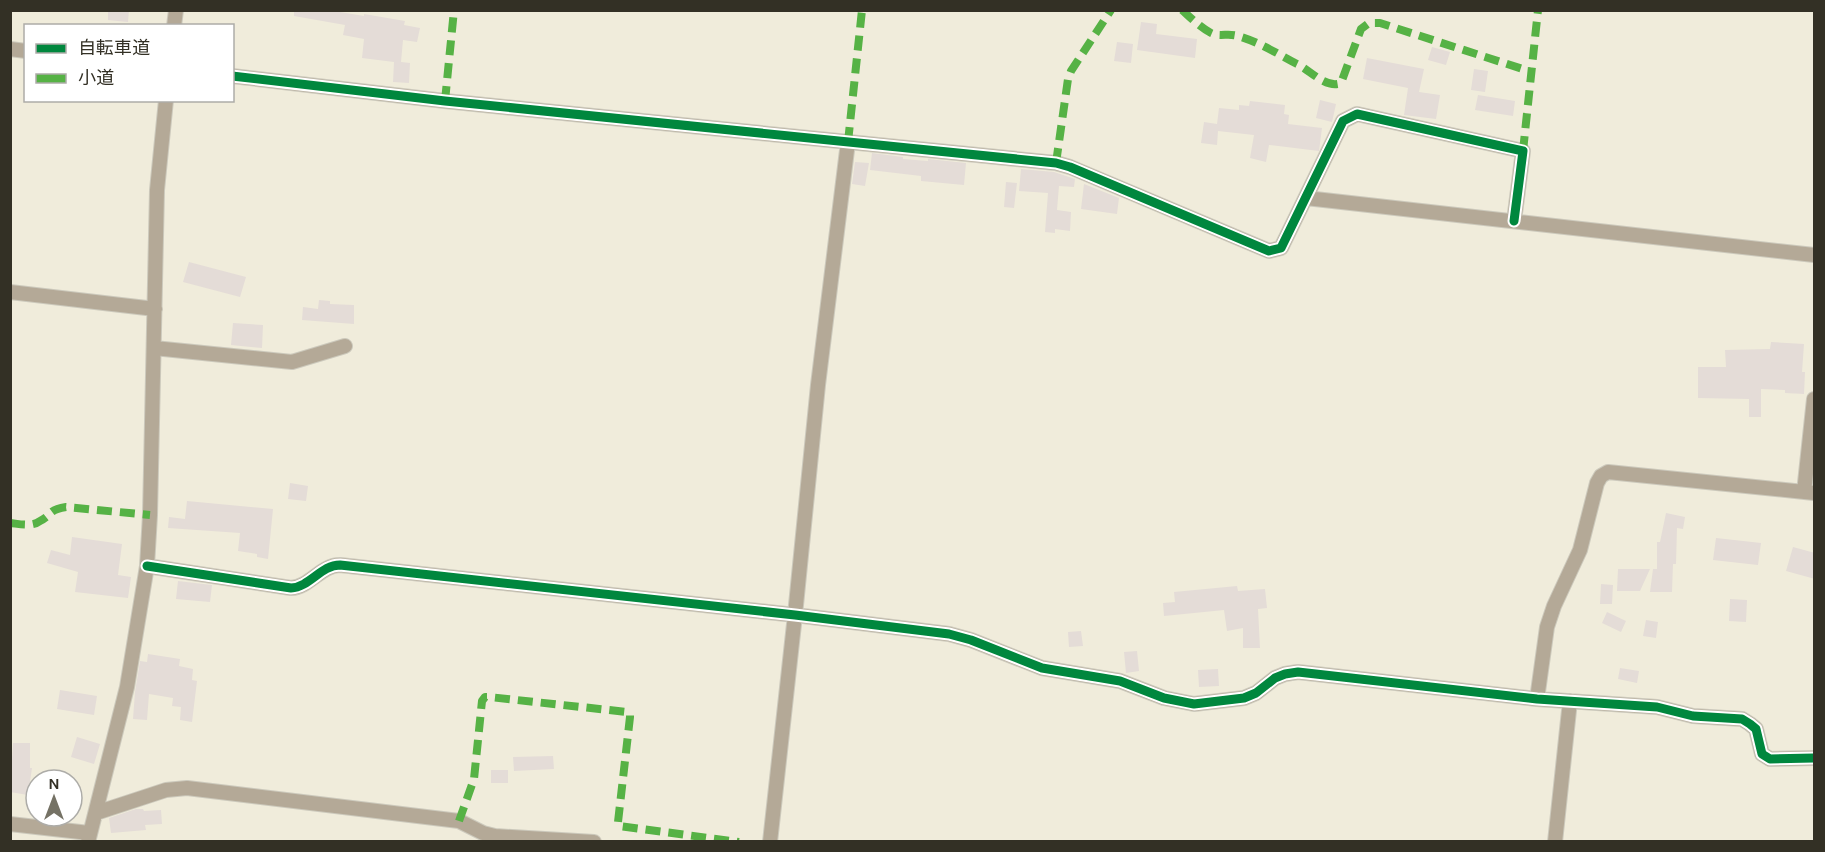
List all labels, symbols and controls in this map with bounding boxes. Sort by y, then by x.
legend [24,24,234,102]
text: 自転車道 [78,37,150,59]
text: 小道 [78,67,114,89]
north arrow [24,768,84,828]
text: N [48,774,60,793]

